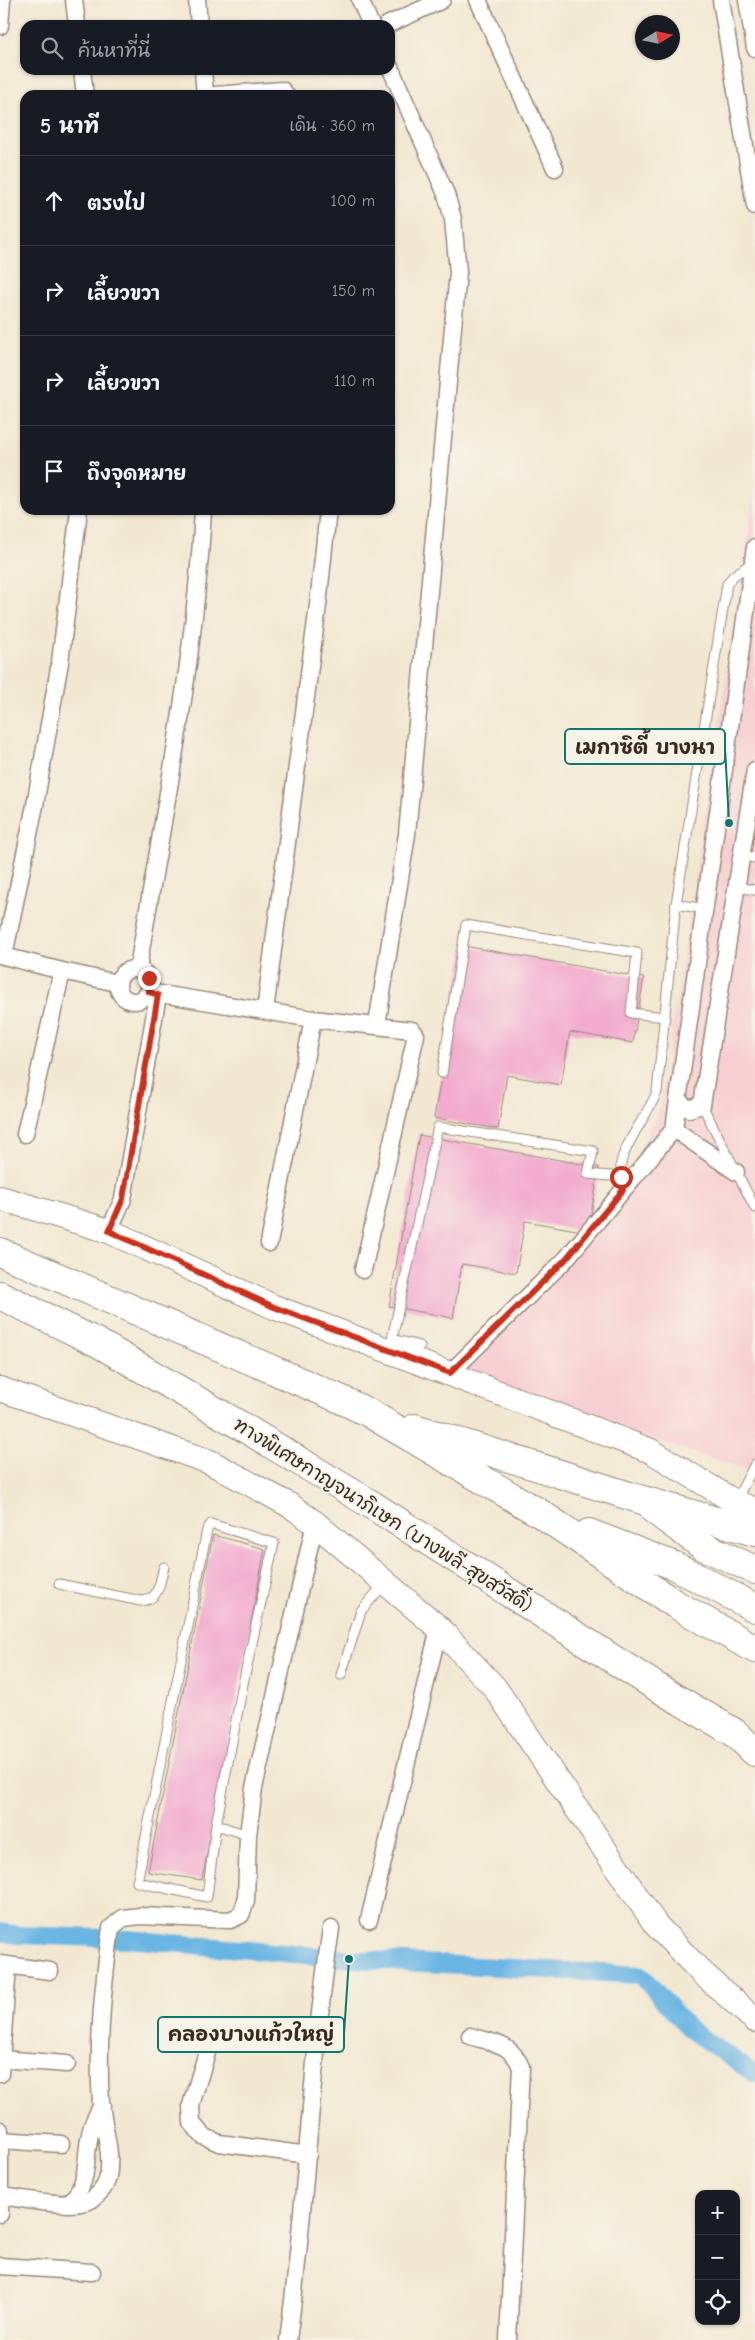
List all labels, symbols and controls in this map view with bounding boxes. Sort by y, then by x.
north arrow [635,15,680,60]
search box [20,20,395,75]
icon: search [38,34,66,62]
text: ค้นหาที่นี่ [78,40,150,62]
text: 5 นาที [40,114,99,138]
text: เดิน · 360 m [290,117,375,135]
icon: ahead [40,187,68,215]
text: 100 m [331,192,375,210]
text: ตรงไป [87,193,145,215]
icon: right [40,277,68,305]
text: 150 m [332,282,375,300]
text: เลี้ยวขวา [87,283,160,305]
icon: right [40,367,68,395]
text: 110 m [334,372,375,390]
text: เลี้ยวขวา [87,373,160,395]
icon: arrive [40,457,68,485]
text: ถึงจุดหมาย [87,463,186,485]
text: เมกาซิตี้ บางนา [575,728,715,759]
callout: เมกาซิตี้ บางนา [565,729,725,764]
route end [138,967,161,990]
route start [610,1166,633,1189]
street label: ทางพิเศษกาญจนาภิเษก (บางพลี-สุขสวัสดิ์) [228,1408,540,1619]
callout: คลองบางแก้วใหญ่ [158,2017,344,2052]
text: คลองบางแก้วใหญ่ [168,2021,334,2046]
map controls [695,2190,740,2325]
button: + [695,2190,740,2235]
button: − [695,2235,740,2280]
button: locate [695,2280,740,2325]

